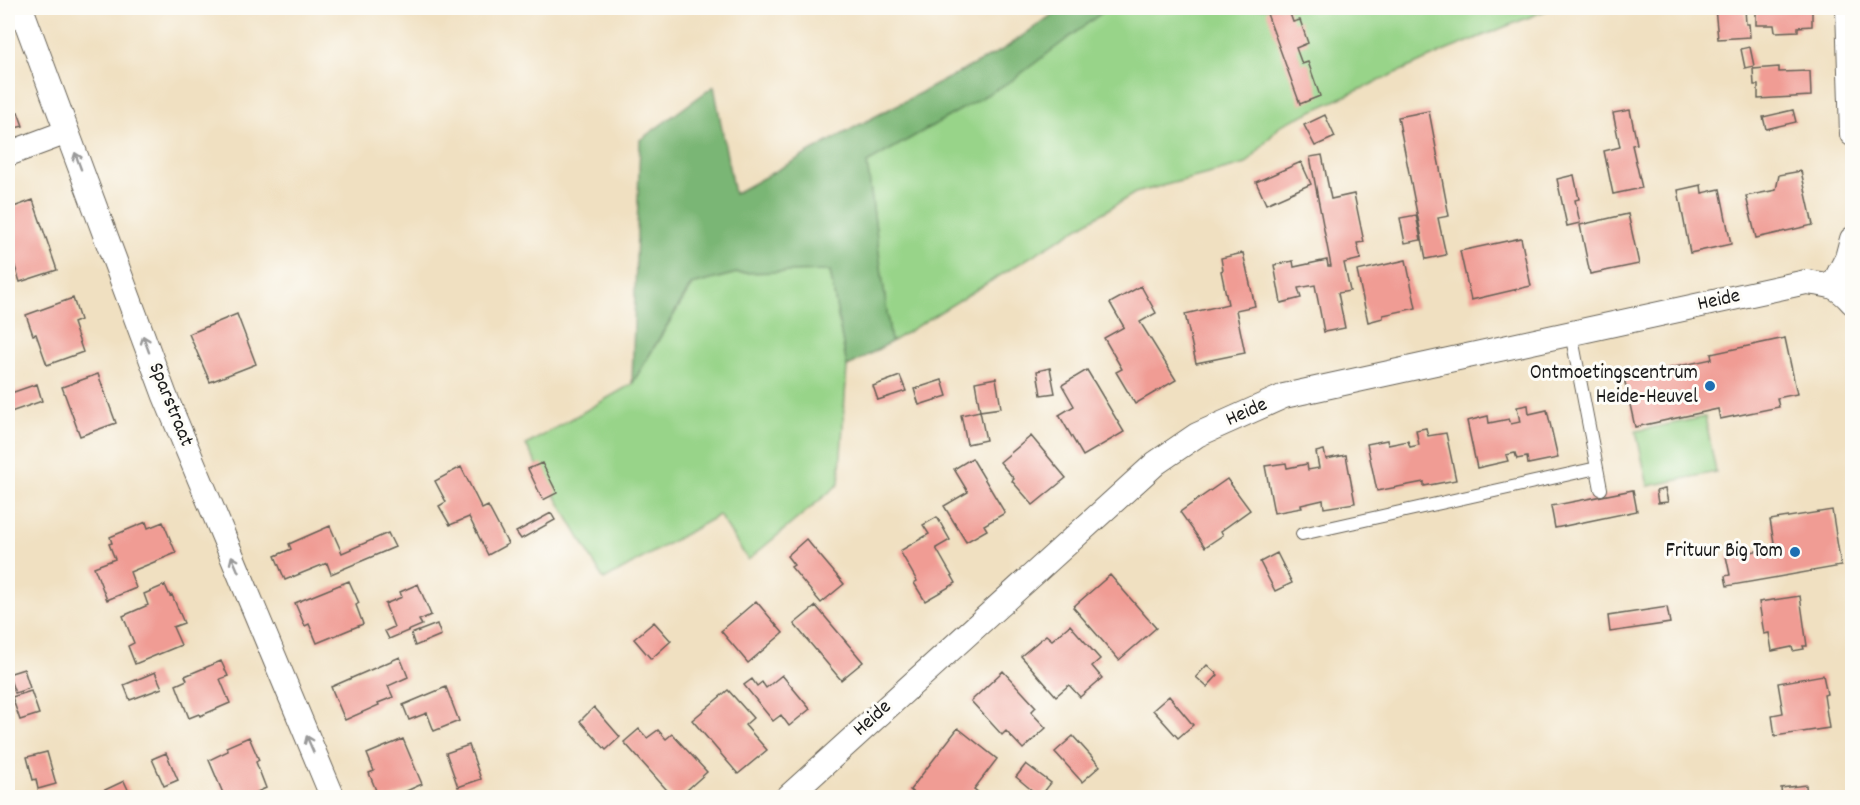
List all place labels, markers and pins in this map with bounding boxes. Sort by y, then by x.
place label: Ontmoetingscentrum Heide-Heuvel [1530,359,1698,413]
marker: Ontmoetingscentrum Heide-Heuvel [1703,379,1717,393]
place label: Frituur Big Tom [1665,537,1783,567]
marker: Frituur Big Tom [1788,545,1802,559]

